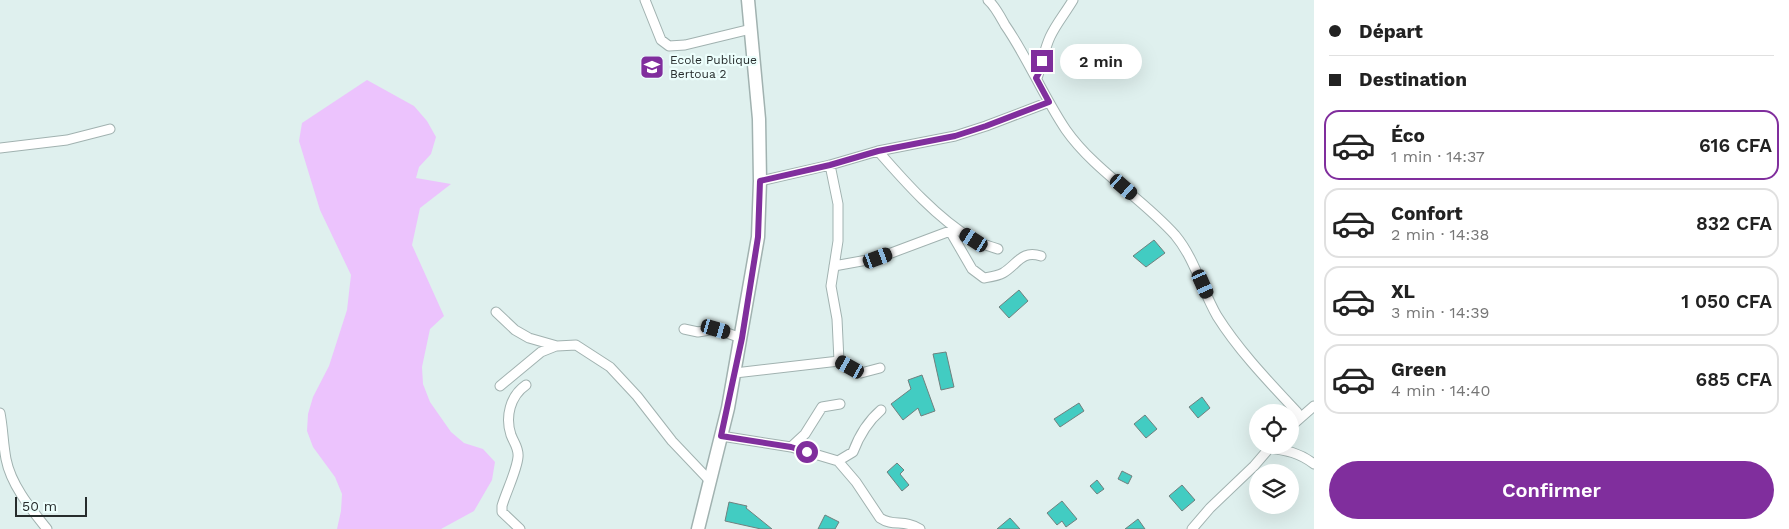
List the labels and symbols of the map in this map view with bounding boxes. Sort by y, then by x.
callout: 2 min [1060,44,1142,78]
route end [1031,50,1053,72]
place label: Ecole Publique Bertoua 2 [670,53,757,81]
school or university icon: Ecole Publique Bertoua 2 [639,54,665,80]
car [1107,171,1140,203]
car [957,226,990,254]
car [861,246,894,270]
car [1190,267,1215,301]
car [699,318,732,340]
car [833,353,866,381]
route start [796,441,818,463]
scale bar [15,494,88,517]

